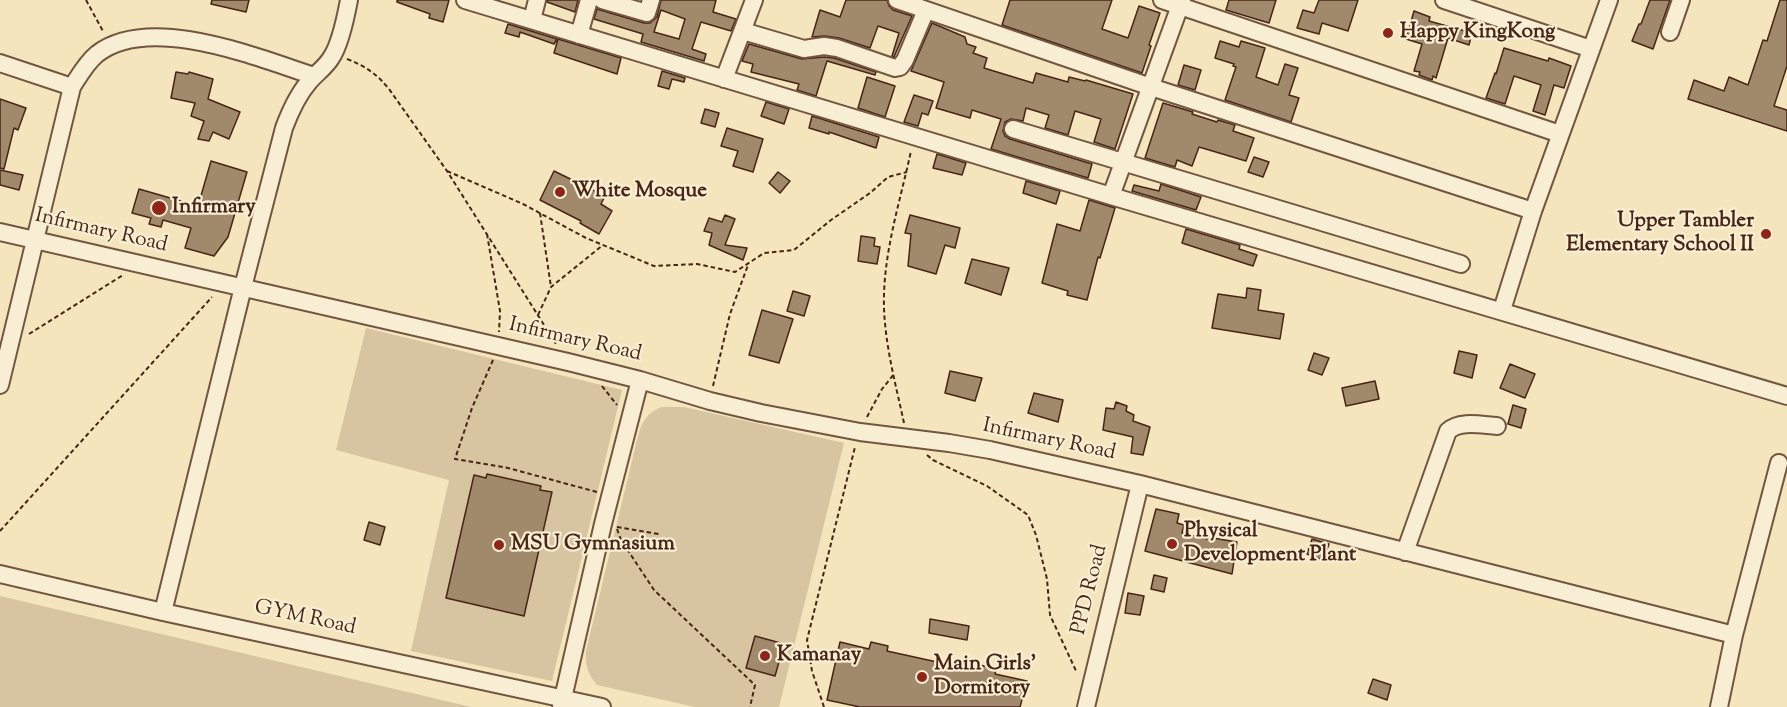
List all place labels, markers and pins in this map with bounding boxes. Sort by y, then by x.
place label: Happy KingKong [1400,20,1555,46]
marker: Happy KingKong [1381,26,1395,40]
place label: White Mosque [572,179,707,205]
marker: White Mosque [553,185,567,199]
place label: Infirmary [172,195,256,221]
marker: Infirmary [150,199,168,217]
place label: Upper Tambler Elementary School II [1566,209,1754,259]
marker: Upper Tambler Elementary School II [1759,227,1773,241]
place label: Physical Development Plant [1184,519,1356,569]
place label: MSU Gymnasium [511,532,675,558]
marker: Physical Development Plant [1165,537,1179,551]
marker: MSU Gymnasium [492,538,506,552]
place label: Kamanay [777,643,861,669]
marker: Kamanay [758,649,772,663]
place label: Main Girls' Dormitory [934,652,1036,702]
marker: Main Girls' Dormitory [915,670,929,684]

